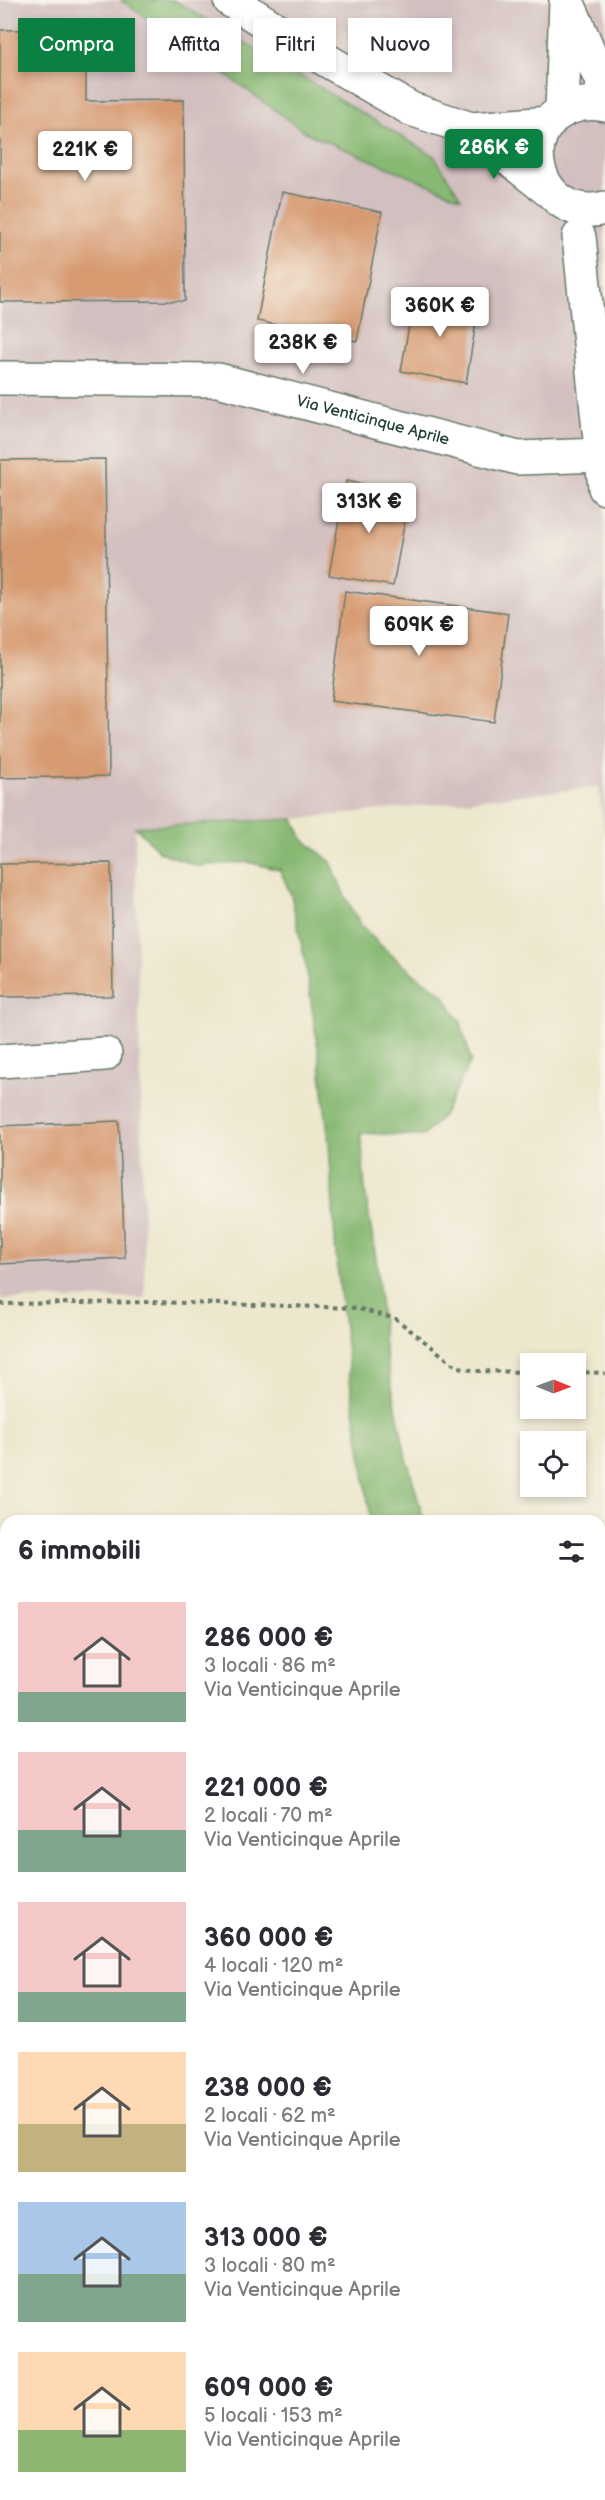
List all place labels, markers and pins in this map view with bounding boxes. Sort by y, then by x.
pin: 286K € [445,129,543,180]
pin: 221K € [36,131,134,182]
pin: 360K € [391,287,489,338]
pin: 238K € [254,324,352,375]
pin: 313K € [320,483,418,534]
pin: 609K € [370,606,468,657]

